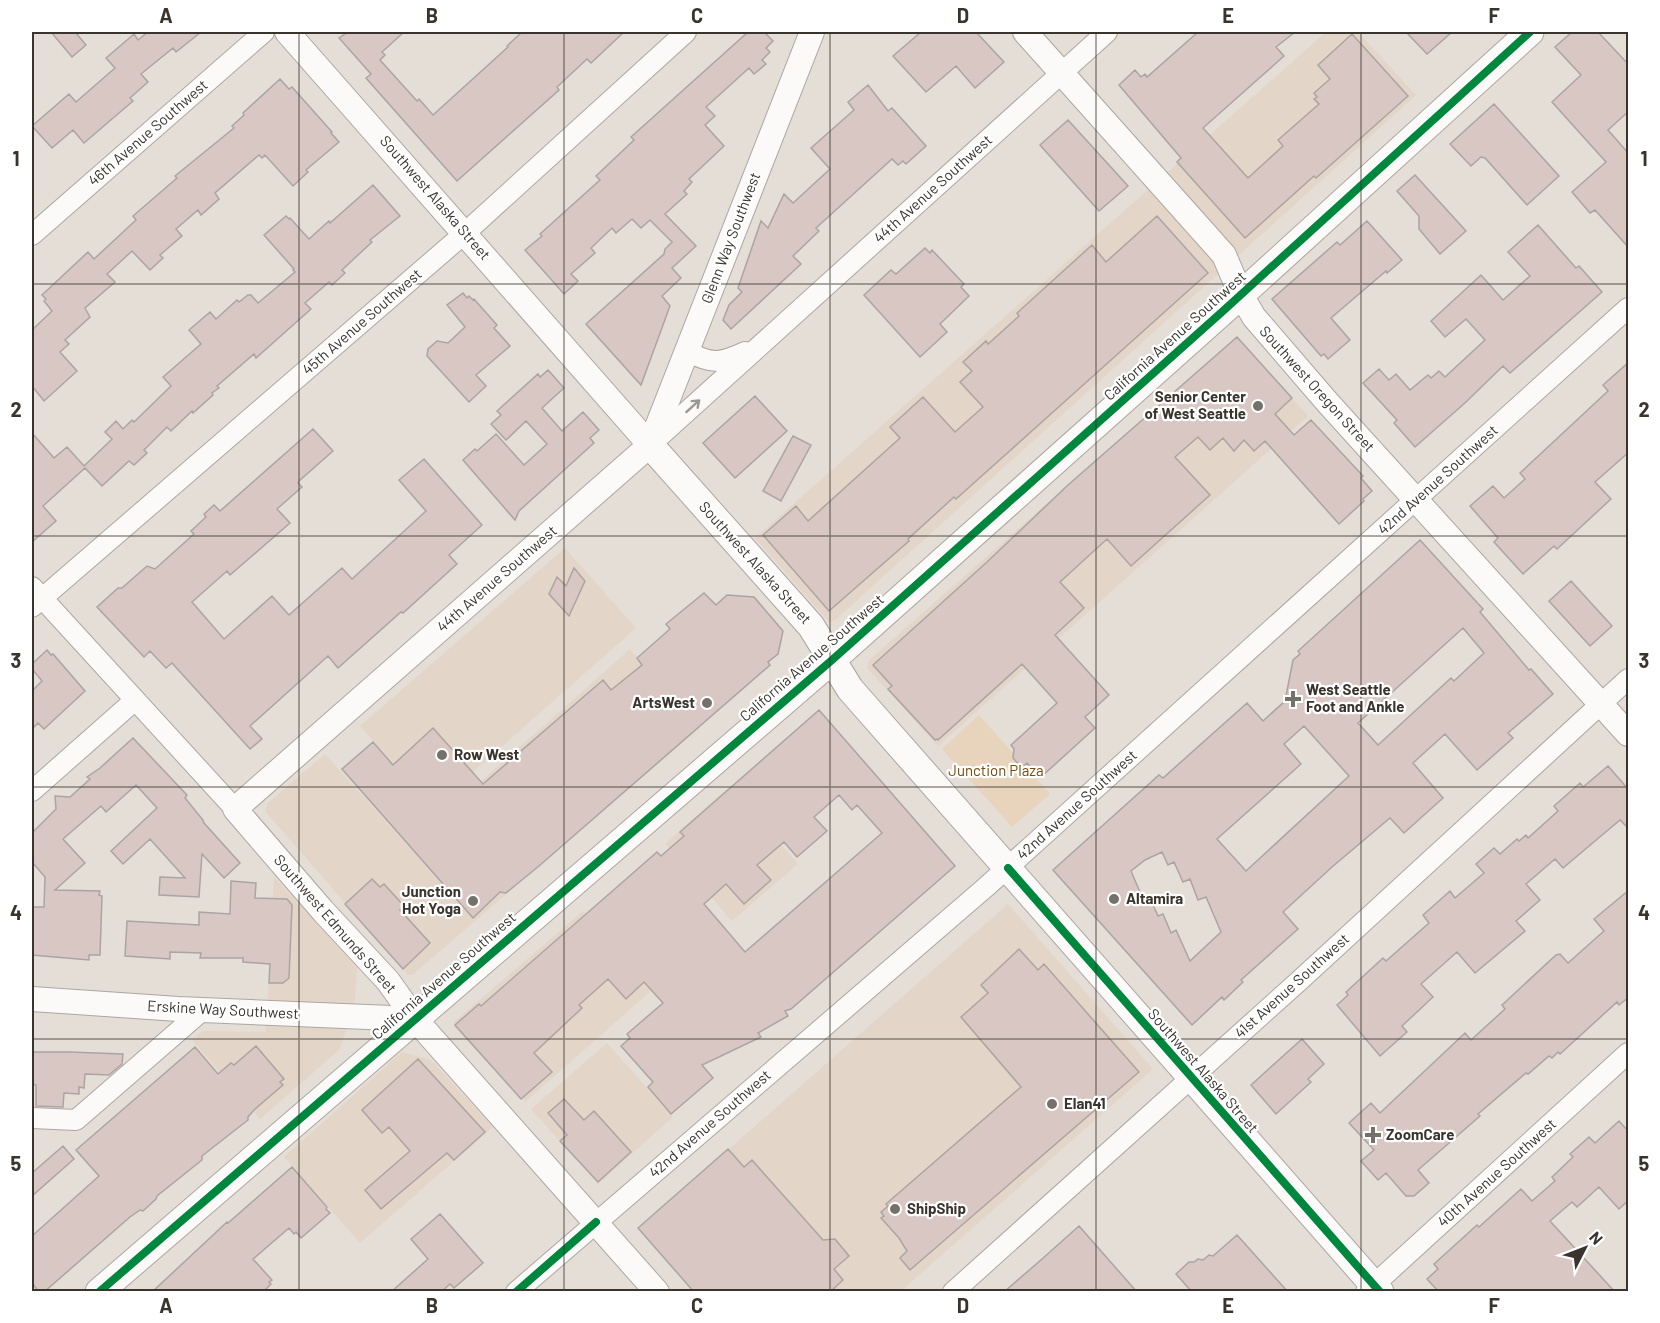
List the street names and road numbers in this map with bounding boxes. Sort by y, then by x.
street label: 46th Avenue Southwest [84,75,211,189]
street label: 44th Avenue Southwest [869,130,995,246]
street label: Southwest Alaska Street [377,131,495,263]
street label: Glenn Way Southwest [697,169,763,306]
street label: 45th Avenue Southwest [298,264,425,378]
street label: California Avenue Southwest [1100,267,1249,404]
street label: Southwest Oregon Street [1256,322,1379,455]
street label: 42nd Avenue Southwest [1373,421,1501,538]
street label: Southwest Alaska Street [696,497,816,627]
street label: 44th Avenue Southwest [433,521,560,635]
street label: California Avenue Southwest [736,590,887,725]
street label: 42nd Avenue Southwest [1012,746,1140,863]
street label: Southwest Edmunds Street [271,850,401,996]
street label: California Avenue Southwest [368,908,519,1043]
street label: 41st Avenue Southwest [1230,929,1352,1041]
street label: Erskine Way Southwest [147,996,299,1022]
street label: Southwest Alaska Street [1145,1004,1263,1136]
street label: 42nd Avenue Southwest [645,1065,774,1181]
street label: 40th Avenue Southwest [1433,1114,1559,1230]

